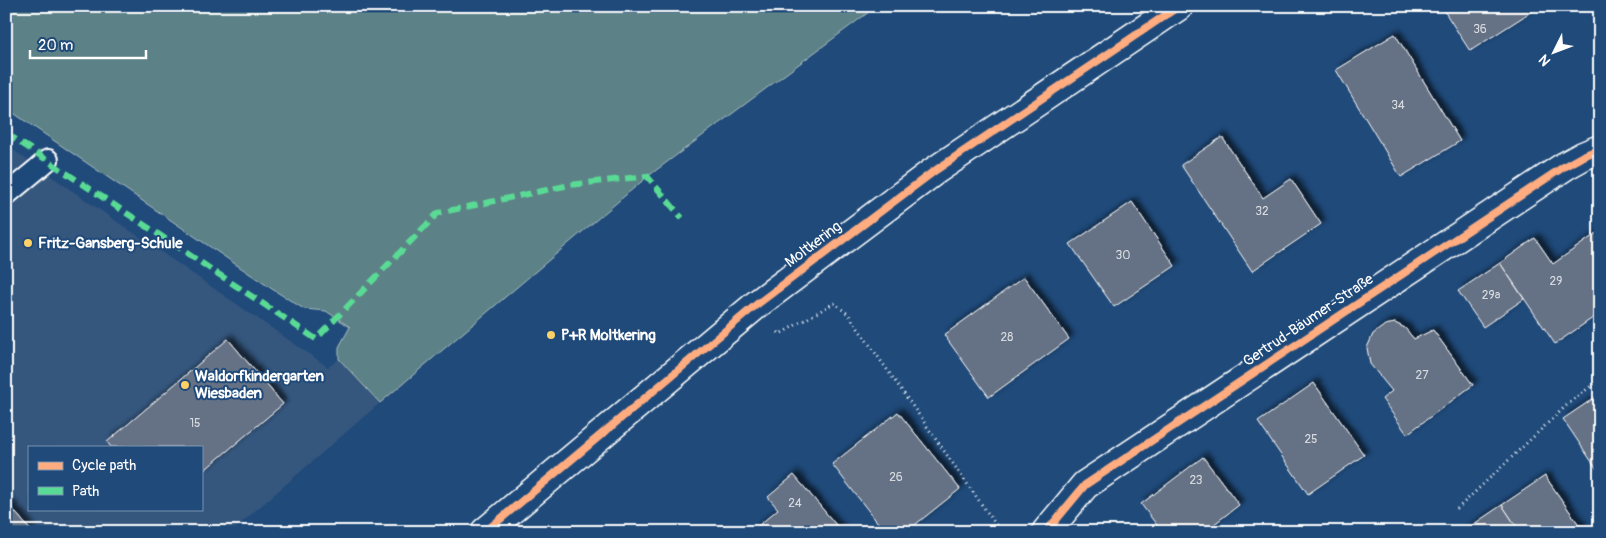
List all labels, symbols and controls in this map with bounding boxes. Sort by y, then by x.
house number: 36 [1473,22,1487,37]
scale bar [30,28,146,60]
north arrow [1528,28,1578,78]
text: 20 m [38,36,73,55]
text: N [1535,51,1554,70]
house number: 34 [1391,98,1405,113]
house number: 32 [1255,204,1269,219]
street label: Moltkering [781,217,845,272]
place label: Fritz-Gansberg-Schule [38,234,183,253]
marker: Fritz-Gansberg-Schule [22,237,34,249]
house number: 30 [1116,248,1130,263]
street label: Gertrud-Bäumer-Straße [1239,269,1378,371]
house number: 29 [1550,274,1562,289]
house number: 29a [1482,288,1501,303]
place label: P+R Moltkering [561,326,656,345]
marker: P+R Moltkering [545,329,557,341]
house number: 28 [1001,330,1013,345]
place label: Waldorfkindergarten Wiesbaden [195,367,324,403]
house number: 27 [1415,368,1429,383]
marker: Waldorfkindergarten Wiesbaden [179,379,191,391]
house number: 15 [189,416,201,431]
house number: 25 [1304,432,1318,447]
legend [28,446,202,510]
text: Cycle path [72,456,136,475]
house number: 26 [889,470,903,485]
house number: 23 [1189,473,1203,488]
text: Path [72,482,99,501]
house number: 24 [788,496,802,511]

